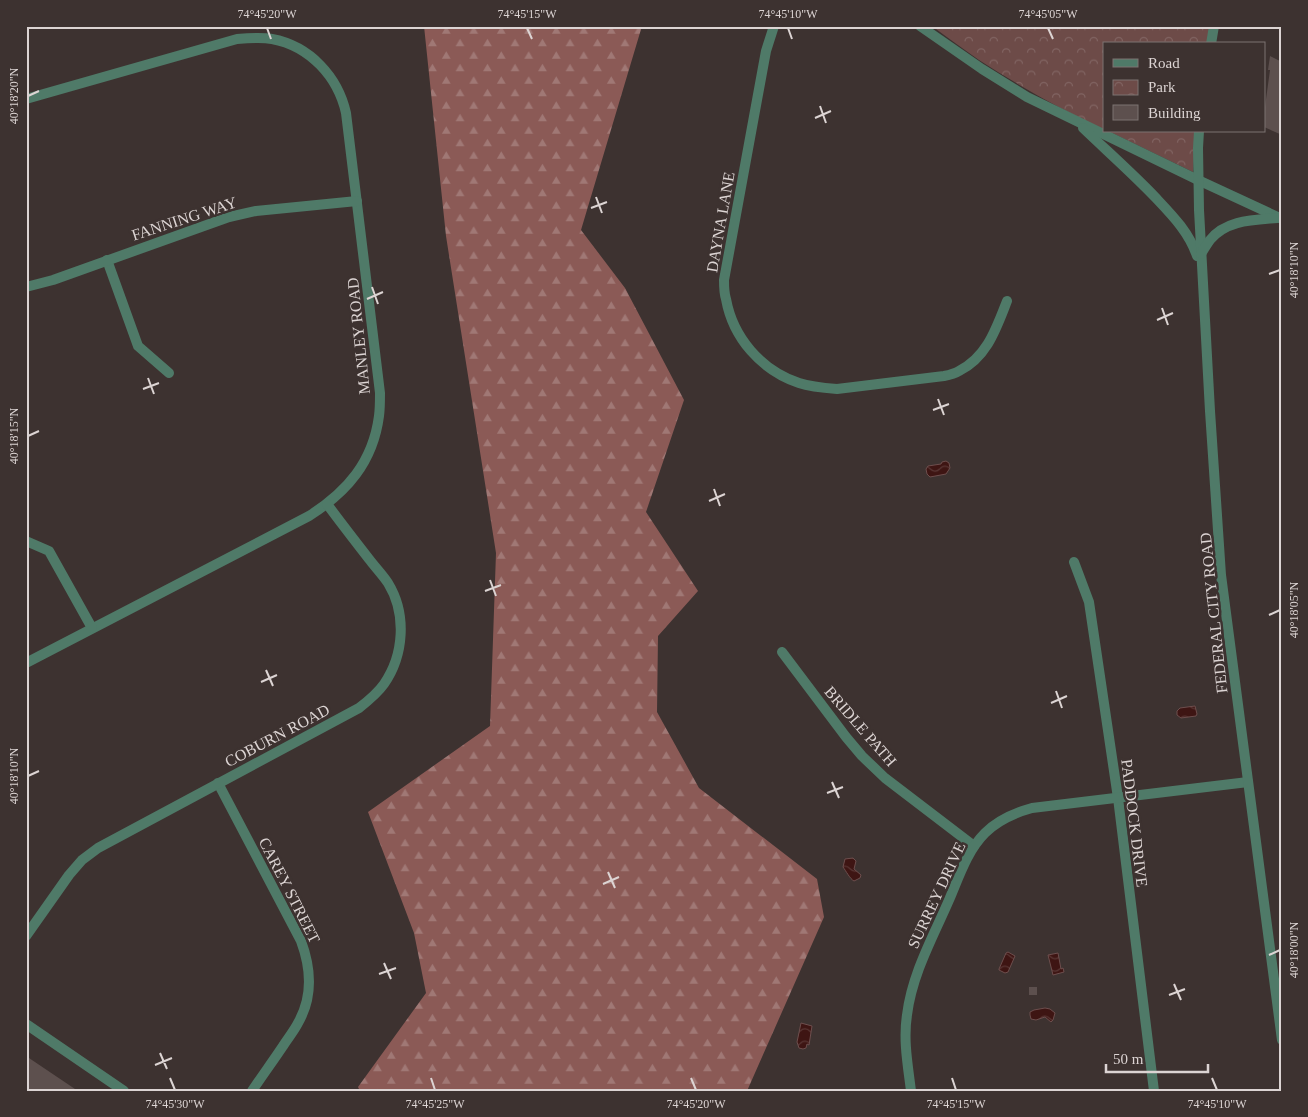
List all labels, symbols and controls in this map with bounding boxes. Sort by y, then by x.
text: 74°45'20"W [237,7,297,21]
text: 74°45'15"W [497,7,557,21]
text: 74°45'10"W [758,7,818,21]
text: 74°45'05"W [1018,7,1078,21]
legend [1103,42,1266,132]
text: Road [1148,55,1180,71]
text: 40°18'20"N [7,67,21,124]
text: Park [1148,79,1176,95]
text: Building [1148,105,1201,121]
street label: DAYNA LANE [703,170,738,274]
street label: FANNING WAY [129,193,239,243]
text: 40°18'10"N [1287,241,1301,298]
street label: MANLEY ROAD [344,277,373,395]
text: 40°18'15"N [7,407,21,464]
street label: FEDERAL CITY ROAD [1197,532,1230,694]
text: 40°18'05"N [1287,581,1301,638]
street label: BRIDLE PATH [821,683,900,770]
street label: COBURN ROAD [222,701,332,770]
text: 40°18'10"N [7,747,21,804]
street label: PADDOCK DRIVE [1118,758,1151,888]
street label: CAREY STREET [256,835,324,946]
street label: SURREY DRIVE [904,839,969,951]
text: 40°18'00"N [1287,921,1301,978]
scale bar [1106,1042,1208,1074]
text: 50 m [1113,1051,1144,1067]
text: 74°45'30"W [145,1097,205,1111]
text: 74°45'25"W [405,1097,465,1111]
text: 74°45'20"W [666,1097,726,1111]
text: 74°45'15"W [926,1097,986,1111]
text: 74°45'10"W [1187,1097,1247,1111]

